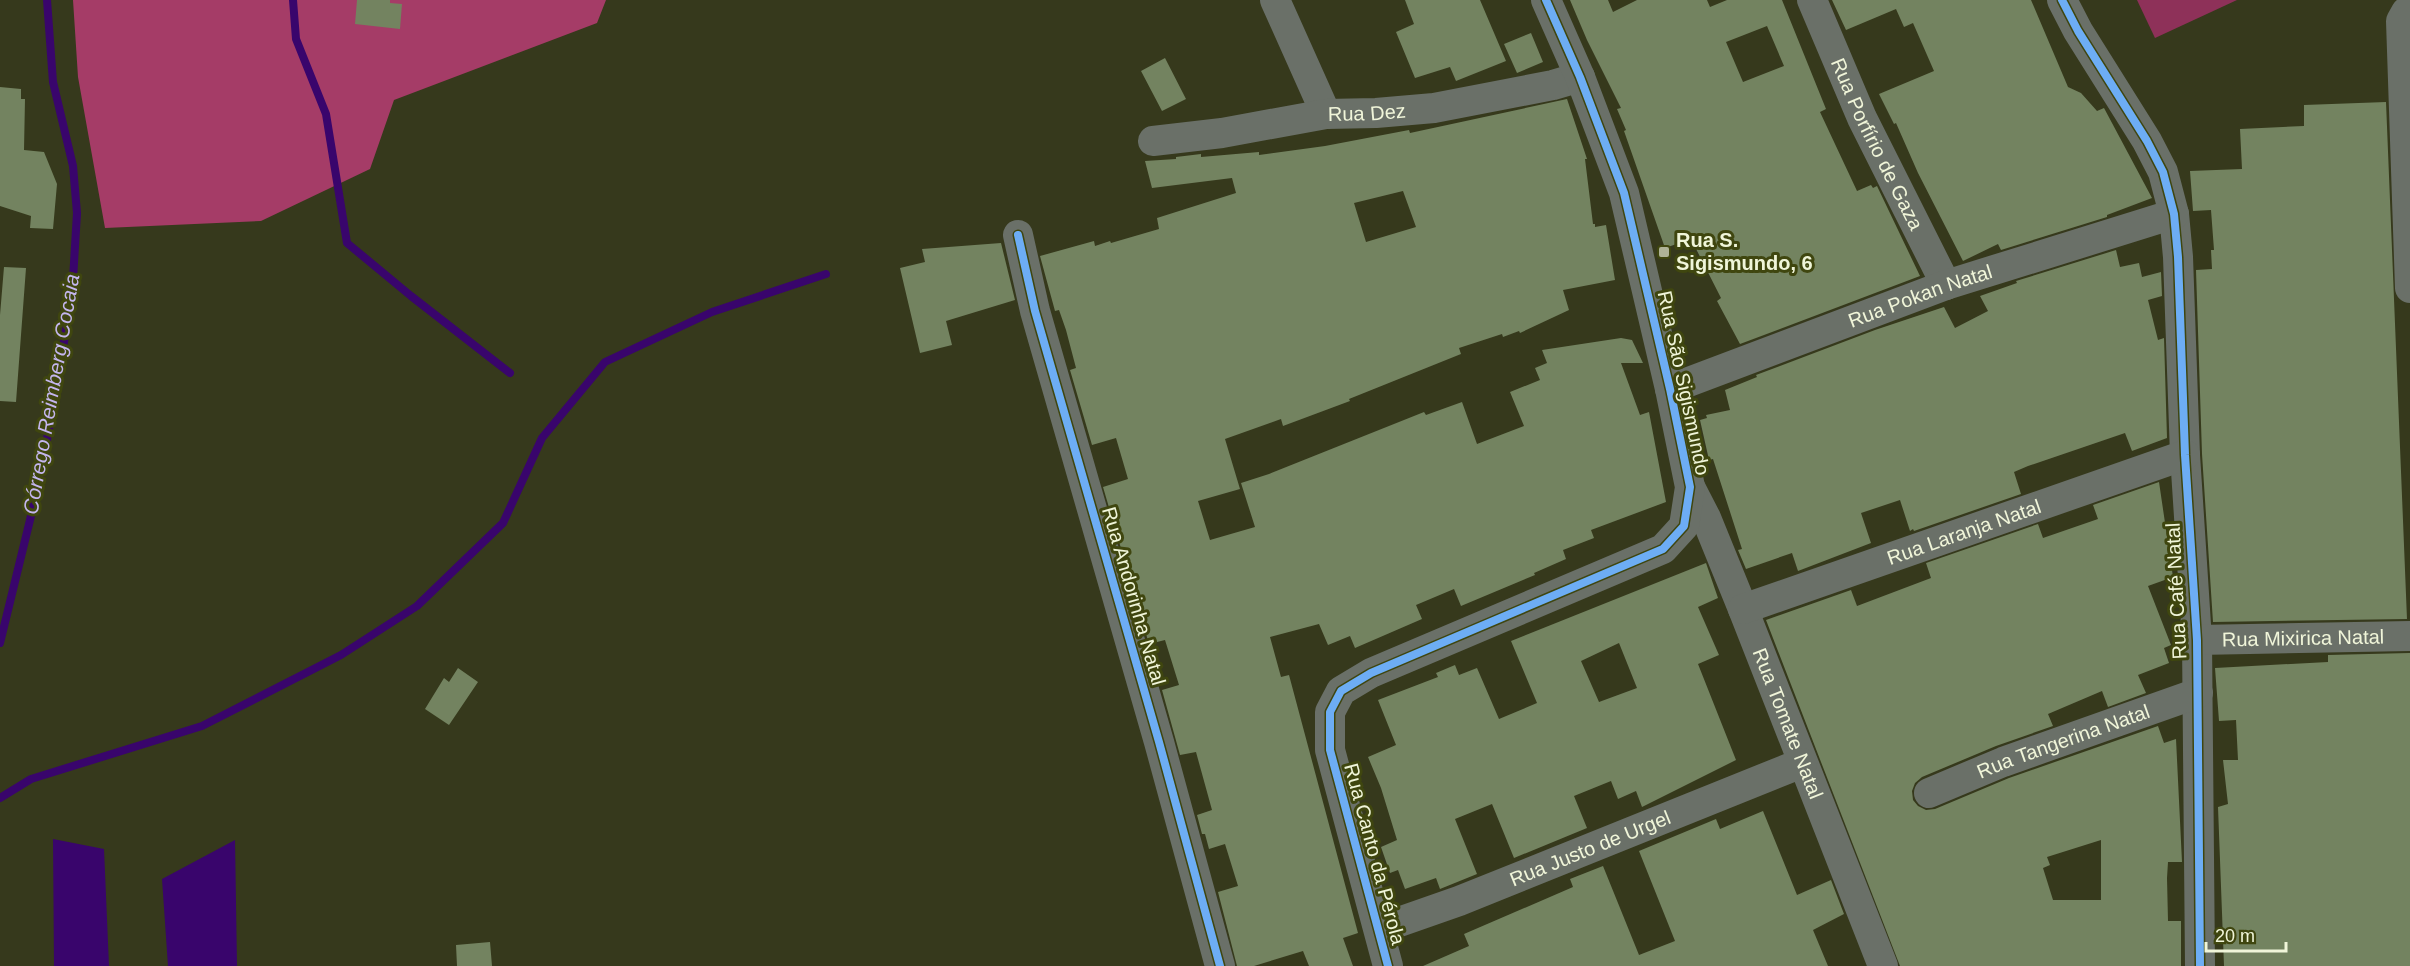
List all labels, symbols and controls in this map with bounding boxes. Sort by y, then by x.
street label: Rua Porfírio de Gaza [1827,55,1928,234]
street label: Rua Dez [1328,99,1407,125]
place label: Rua S. Sigismundo, 6 [1676,229,1813,274]
marker: Rua S. Sigismundo, 6 [1657,245,1671,259]
street label: Rua Pokan Natal [1845,260,1995,332]
water label: Córrego Reimberg Cocaia [18,272,84,516]
street label: Rua São Sigismundo [1654,289,1714,477]
street label: Rua Laranja Natal [1884,495,2044,569]
street label: Rua Andorinha Natal [1098,504,1170,688]
street label: Rua Café Natal [2161,522,2191,660]
street label: Rua Mixirica Natal [2222,625,2384,651]
street label: Rua Tomate Natal [1748,645,1827,802]
street label: Rua Tangerina Natal [1974,700,2153,783]
street label: Rua Canto da Pérola [1340,761,1410,948]
street label: Rua Justo de Urgel [1506,806,1674,890]
scale bar [2206,915,2286,953]
text: 20 m [2215,926,2255,946]

